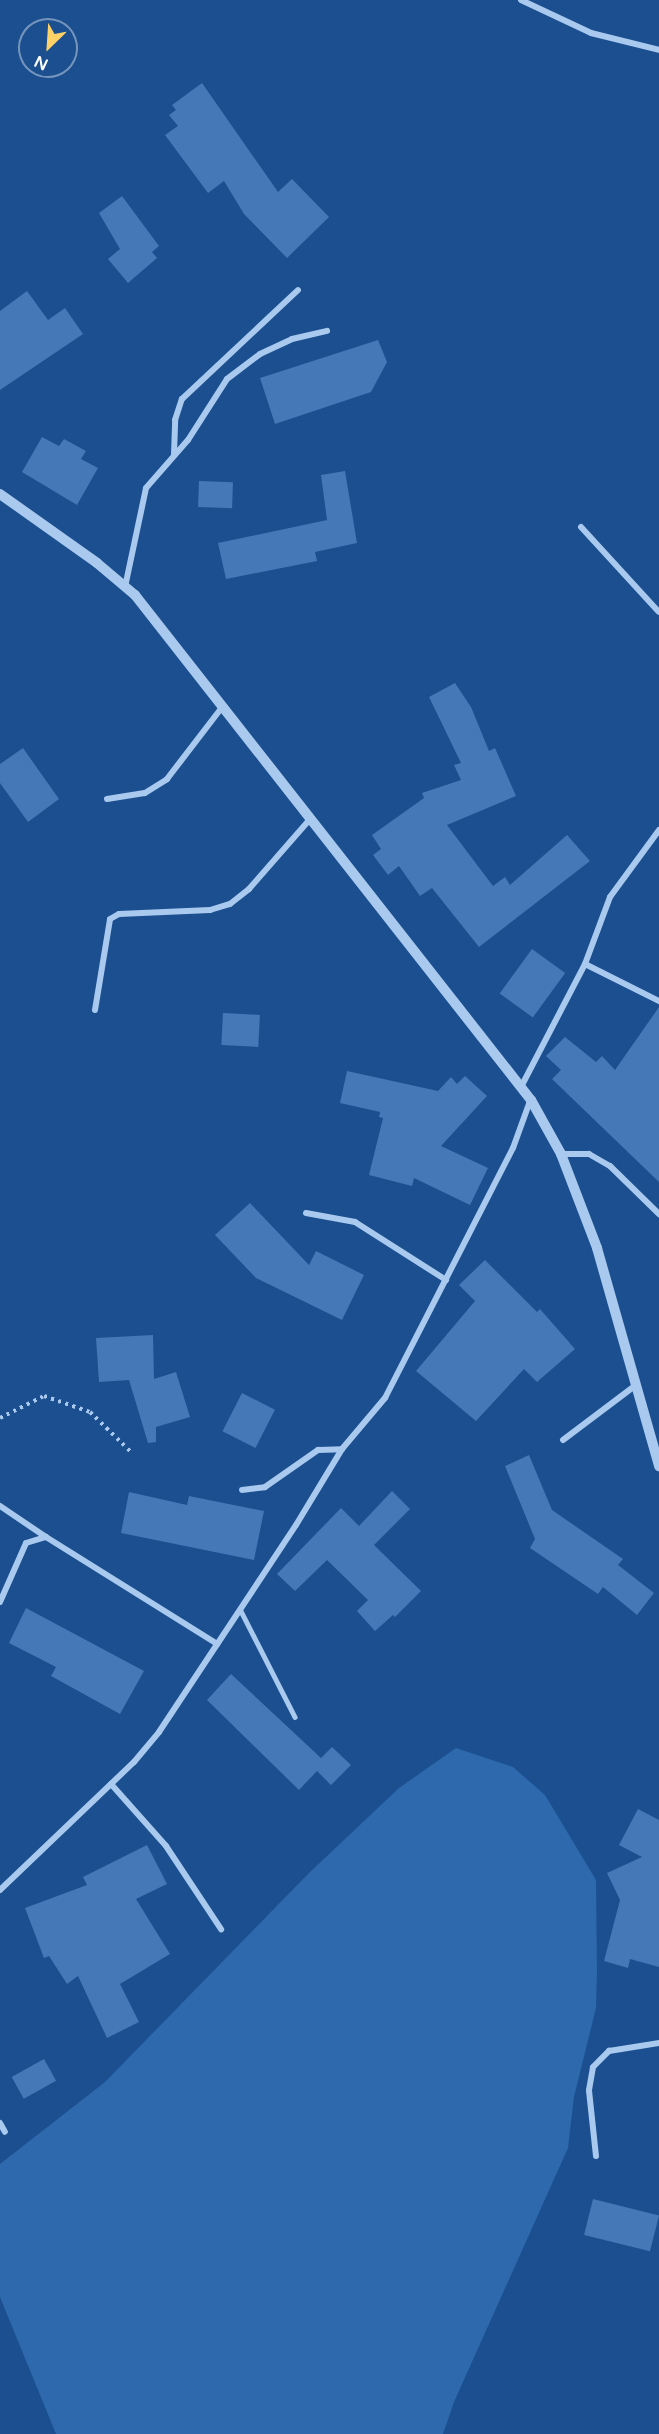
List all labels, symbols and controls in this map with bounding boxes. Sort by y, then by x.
north arrow [18,18,78,78]
text: N [31,51,51,74]

